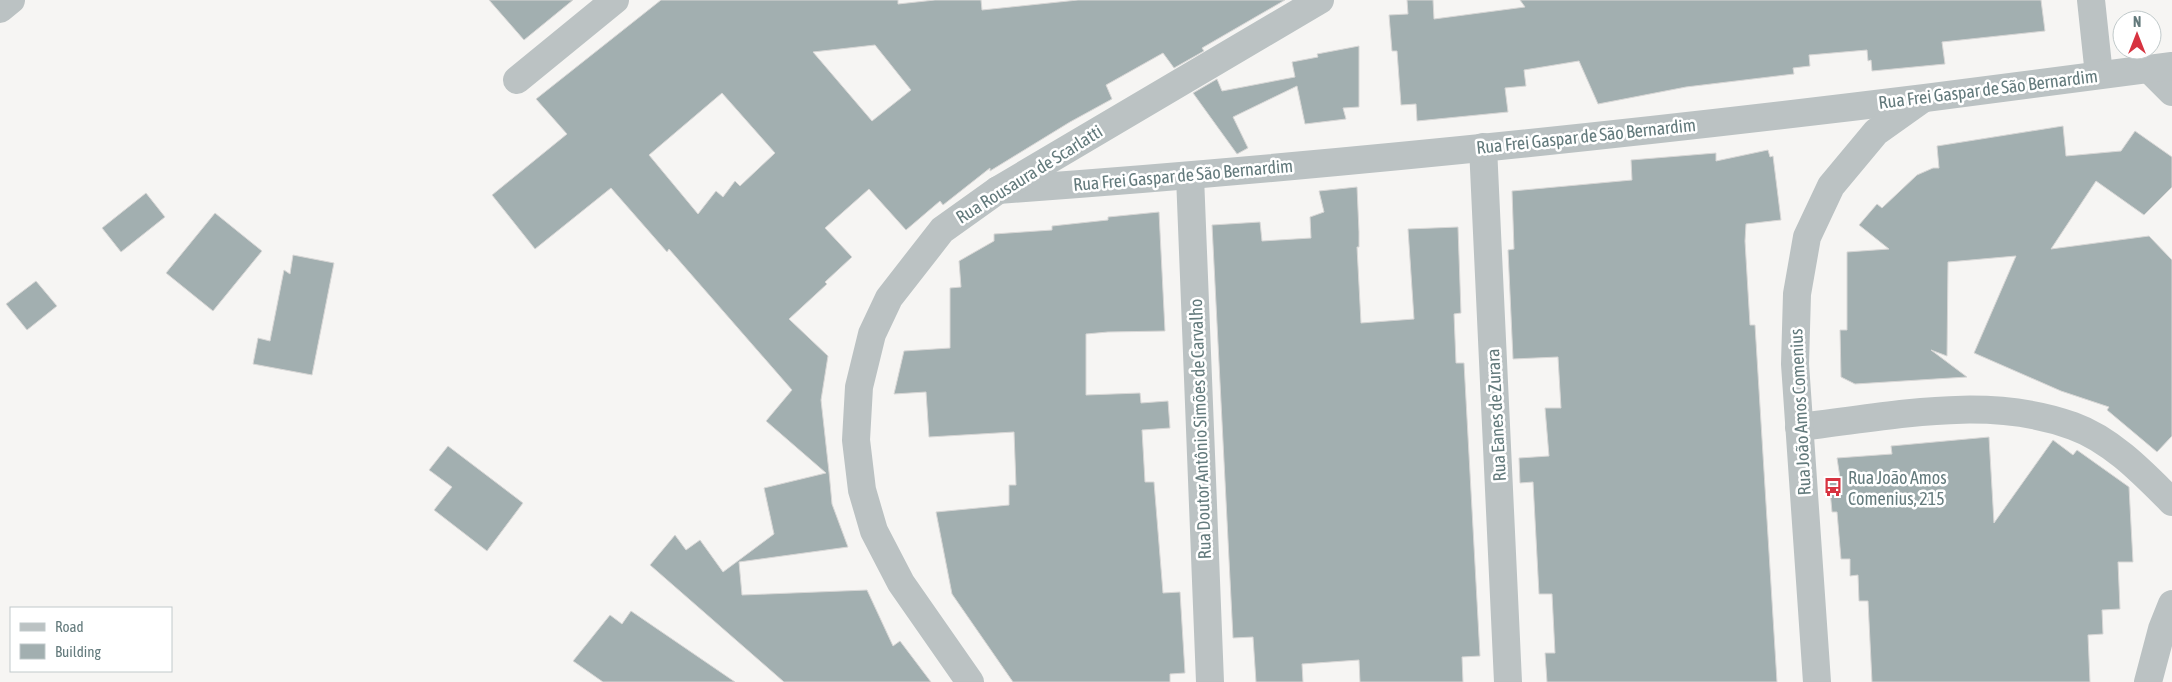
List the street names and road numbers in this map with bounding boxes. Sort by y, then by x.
street label: Rua Frei Gaspar de São Bernardim [1877,65,2099,113]
street label: Rua Frei Gaspar de São Bernardim [1475,114,1697,158]
street label: Rua Rousaura de Scarlatti [952,120,1106,228]
street label: Rua Frei Gaspar de São Bernardim [1072,155,1294,195]
street label: Rua Doutor Antônio Simões de Carvalho [1185,298,1215,560]
street label: Rua João Amos Comenius [1785,328,1815,496]
street label: Rua Eanes de Zurara [1482,348,1510,482]

